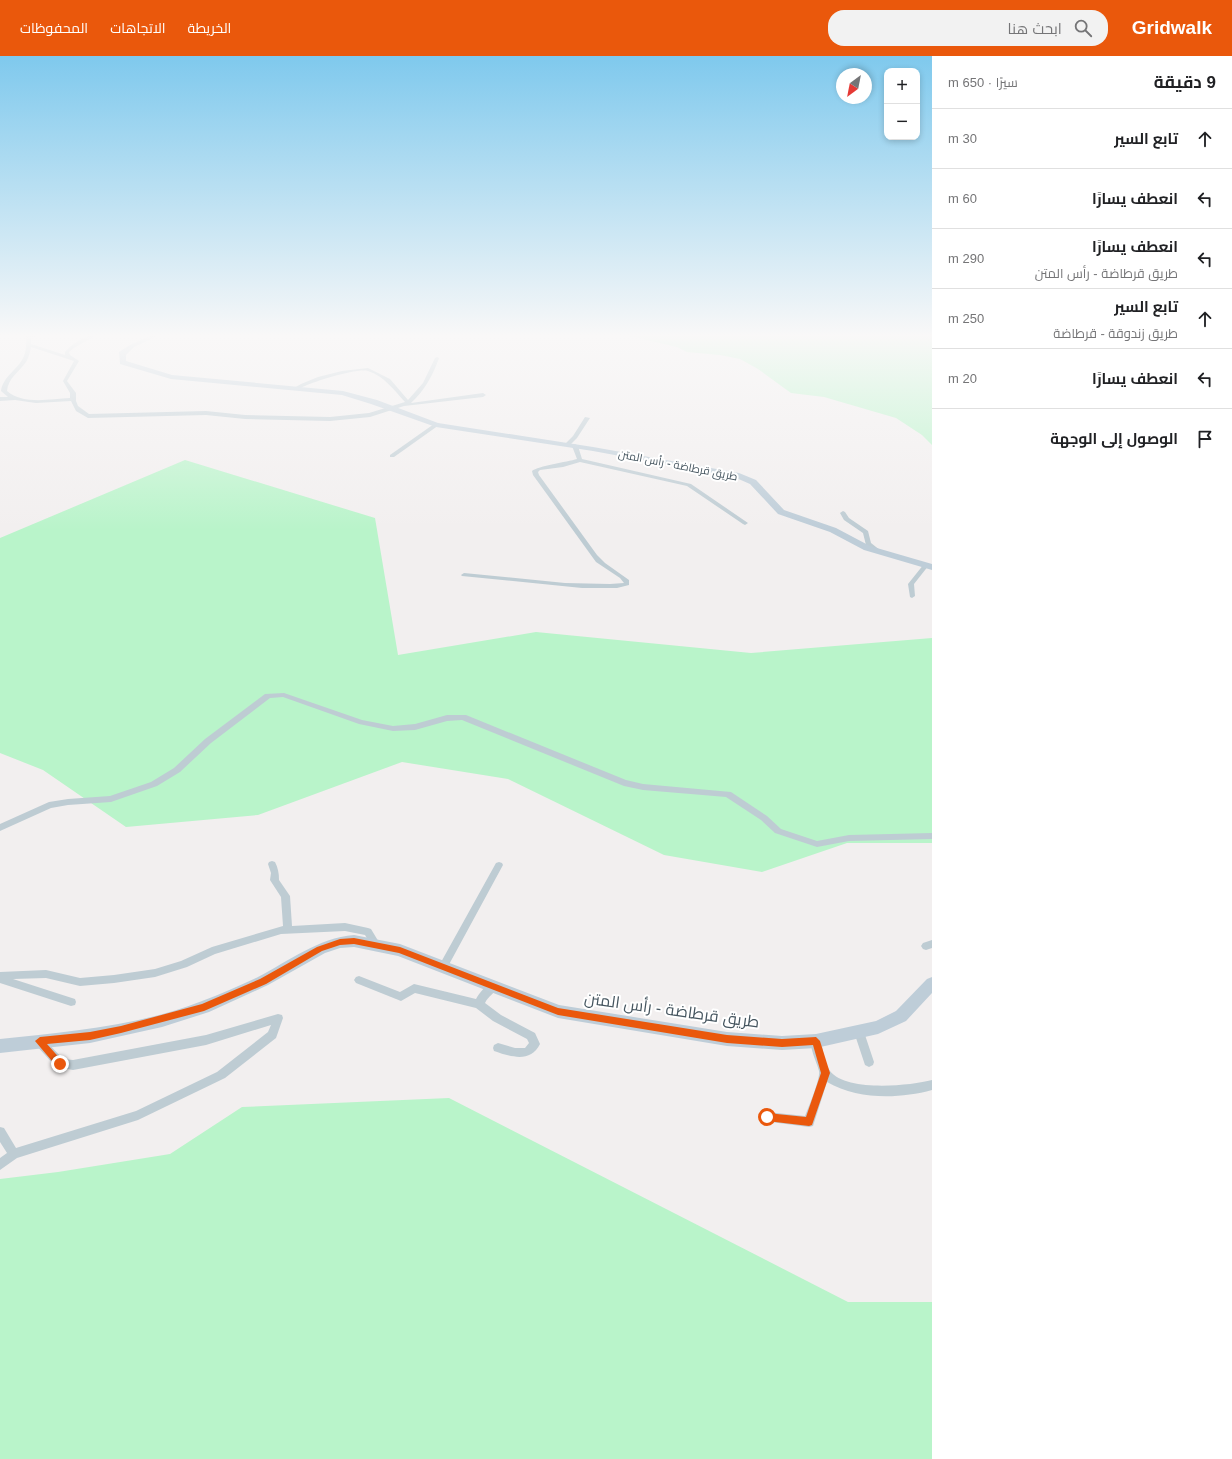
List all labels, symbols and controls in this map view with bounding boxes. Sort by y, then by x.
search box [828,10,1108,46]
icon: search [1072,17,1094,39]
text: Gridwalk [1132,17,1212,38]
text: المحفوظات [20,20,88,36]
text: الاتجاهات [110,20,166,36]
text: الخريطة [188,20,231,36]
text: ابحث هنا [1007,20,1062,37]
north arrow [836,68,872,104]
map controls [884,68,920,140]
button: + [884,68,920,104]
text: 9 دقيقة [1154,73,1216,92]
text: سيرًا · 650 m [948,75,1018,90]
button: − [884,104,920,140]
icon: ahead [1194,128,1216,150]
text: تابع السير [1114,130,1178,147]
text: 30 m [948,131,977,146]
icon: left [1194,188,1216,210]
text: انعطف يسارًا [1092,190,1178,207]
text: 60 m [948,191,977,206]
text: انعطف يسارًا [1092,238,1178,255]
icon: left [1194,248,1216,270]
text: 290 m [948,251,984,266]
text: طريق قرطاضة - رأس المتن [1035,266,1178,281]
text: تابع السير [1114,298,1178,315]
icon: ahead [1194,308,1216,330]
text: 250 m [948,311,984,326]
text: طريق زندوقة - قرطاضة [1053,326,1178,341]
icon: left [1194,368,1216,390]
text: انعطف يسارًا [1092,370,1178,387]
text: 20 m [948,371,977,386]
icon: arrive [1194,428,1216,450]
text: الوصول إلى الوجهة [1050,430,1178,447]
street label: طريق قرطاضة - رأس المتن [617,447,739,483]
street label: طريق قرطاضة - رأس المتن [583,988,761,1033]
route end [51,1055,69,1073]
route start [758,1108,776,1126]

